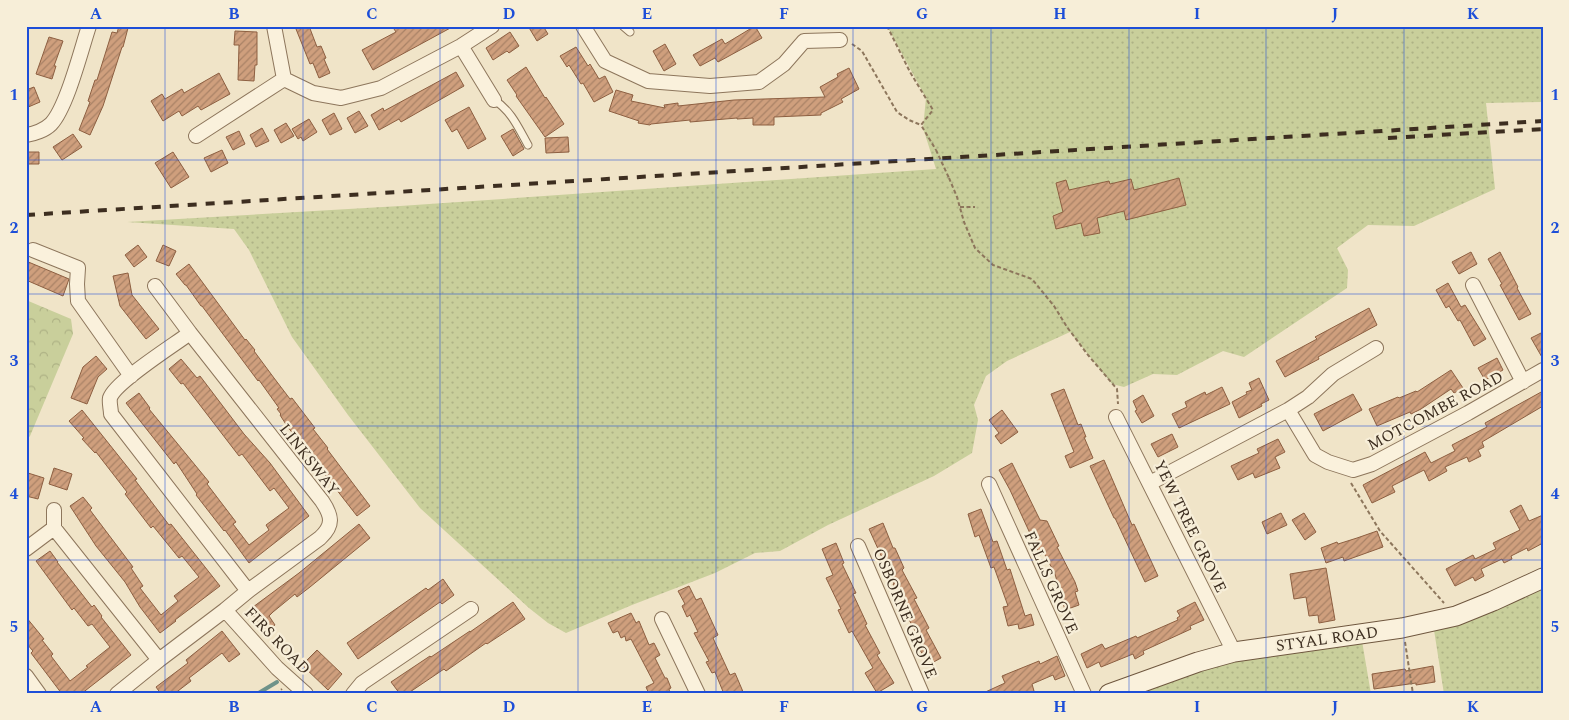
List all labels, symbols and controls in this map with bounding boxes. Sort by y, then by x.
text: A [90,2,103,26]
text: B [228,2,240,26]
text: C [366,2,378,26]
text: D [503,2,516,26]
text: E [642,2,652,26]
text: F [779,2,789,26]
text: G [916,2,928,26]
text: H [1053,2,1067,26]
text: I [1194,2,1200,26]
text: J [1332,2,1339,26]
text: K [1467,2,1480,26]
text: 1 [10,83,18,107]
text: 1 [1551,83,1559,107]
text: 2 [10,216,19,240]
text: 2 [1551,216,1560,240]
text: 3 [10,349,19,373]
text: 3 [1551,349,1560,373]
street label: MOTCOMBE ROAD [1363,365,1508,457]
street label: LINKSWAY [273,418,345,501]
street label: YEW TREE GROVE [1147,456,1233,597]
text: 4 [10,482,19,506]
text: 4 [1551,482,1560,506]
street label: FALLS GROVE [1018,527,1085,638]
street label: OSBORNE GROVE [867,544,943,683]
street label: FIRS ROAD [239,601,316,680]
text: 5 [10,615,18,639]
text: 5 [1551,615,1559,639]
street label: STYAL ROAD [1274,620,1380,658]
text: A [90,695,103,719]
text: B [228,695,240,719]
text: C [366,695,378,719]
text: D [503,695,516,719]
text: E [642,695,652,719]
text: F [779,695,789,719]
text: G [916,695,928,719]
text: H [1053,695,1067,719]
text: I [1194,695,1200,719]
text: J [1332,695,1339,719]
text: K [1467,695,1480,719]

